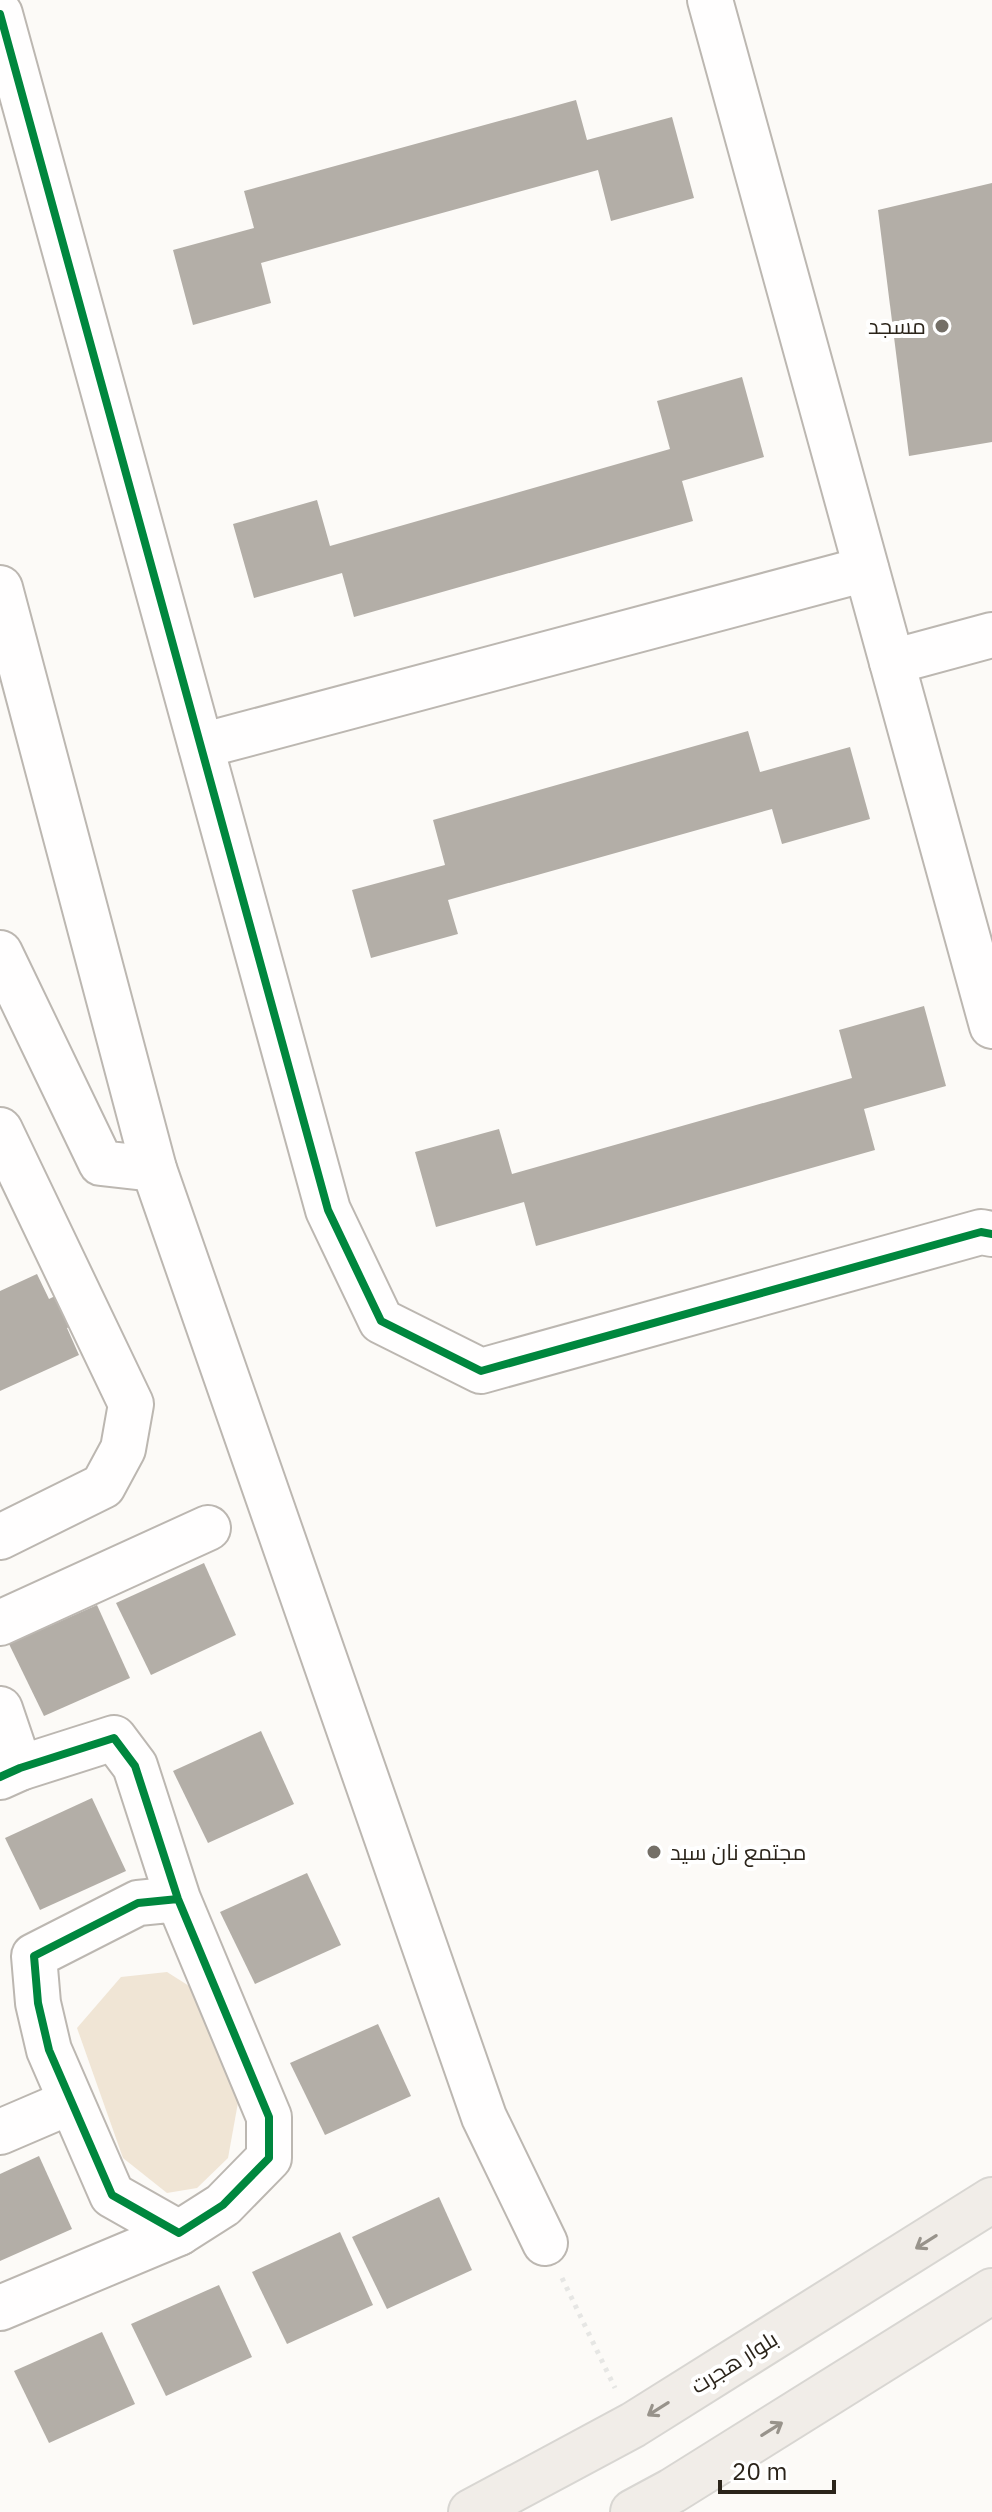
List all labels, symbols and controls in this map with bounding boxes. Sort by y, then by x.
place label: مسجد [868,311,926,340]
marker: مسجد [933,317,951,335]
place label: مجتمع نان سید [670,1837,806,1867]
marker: مجتمع نان سید [645,1843,663,1861]
one-way arrow [915,2234,938,2250]
street label: بلوار هجرت [685,2324,783,2400]
one-way arrow [647,2402,670,2418]
one-way arrow [760,2420,783,2436]
scale bar [720,2444,834,2494]
text: 20 m [732,2455,787,2487]

